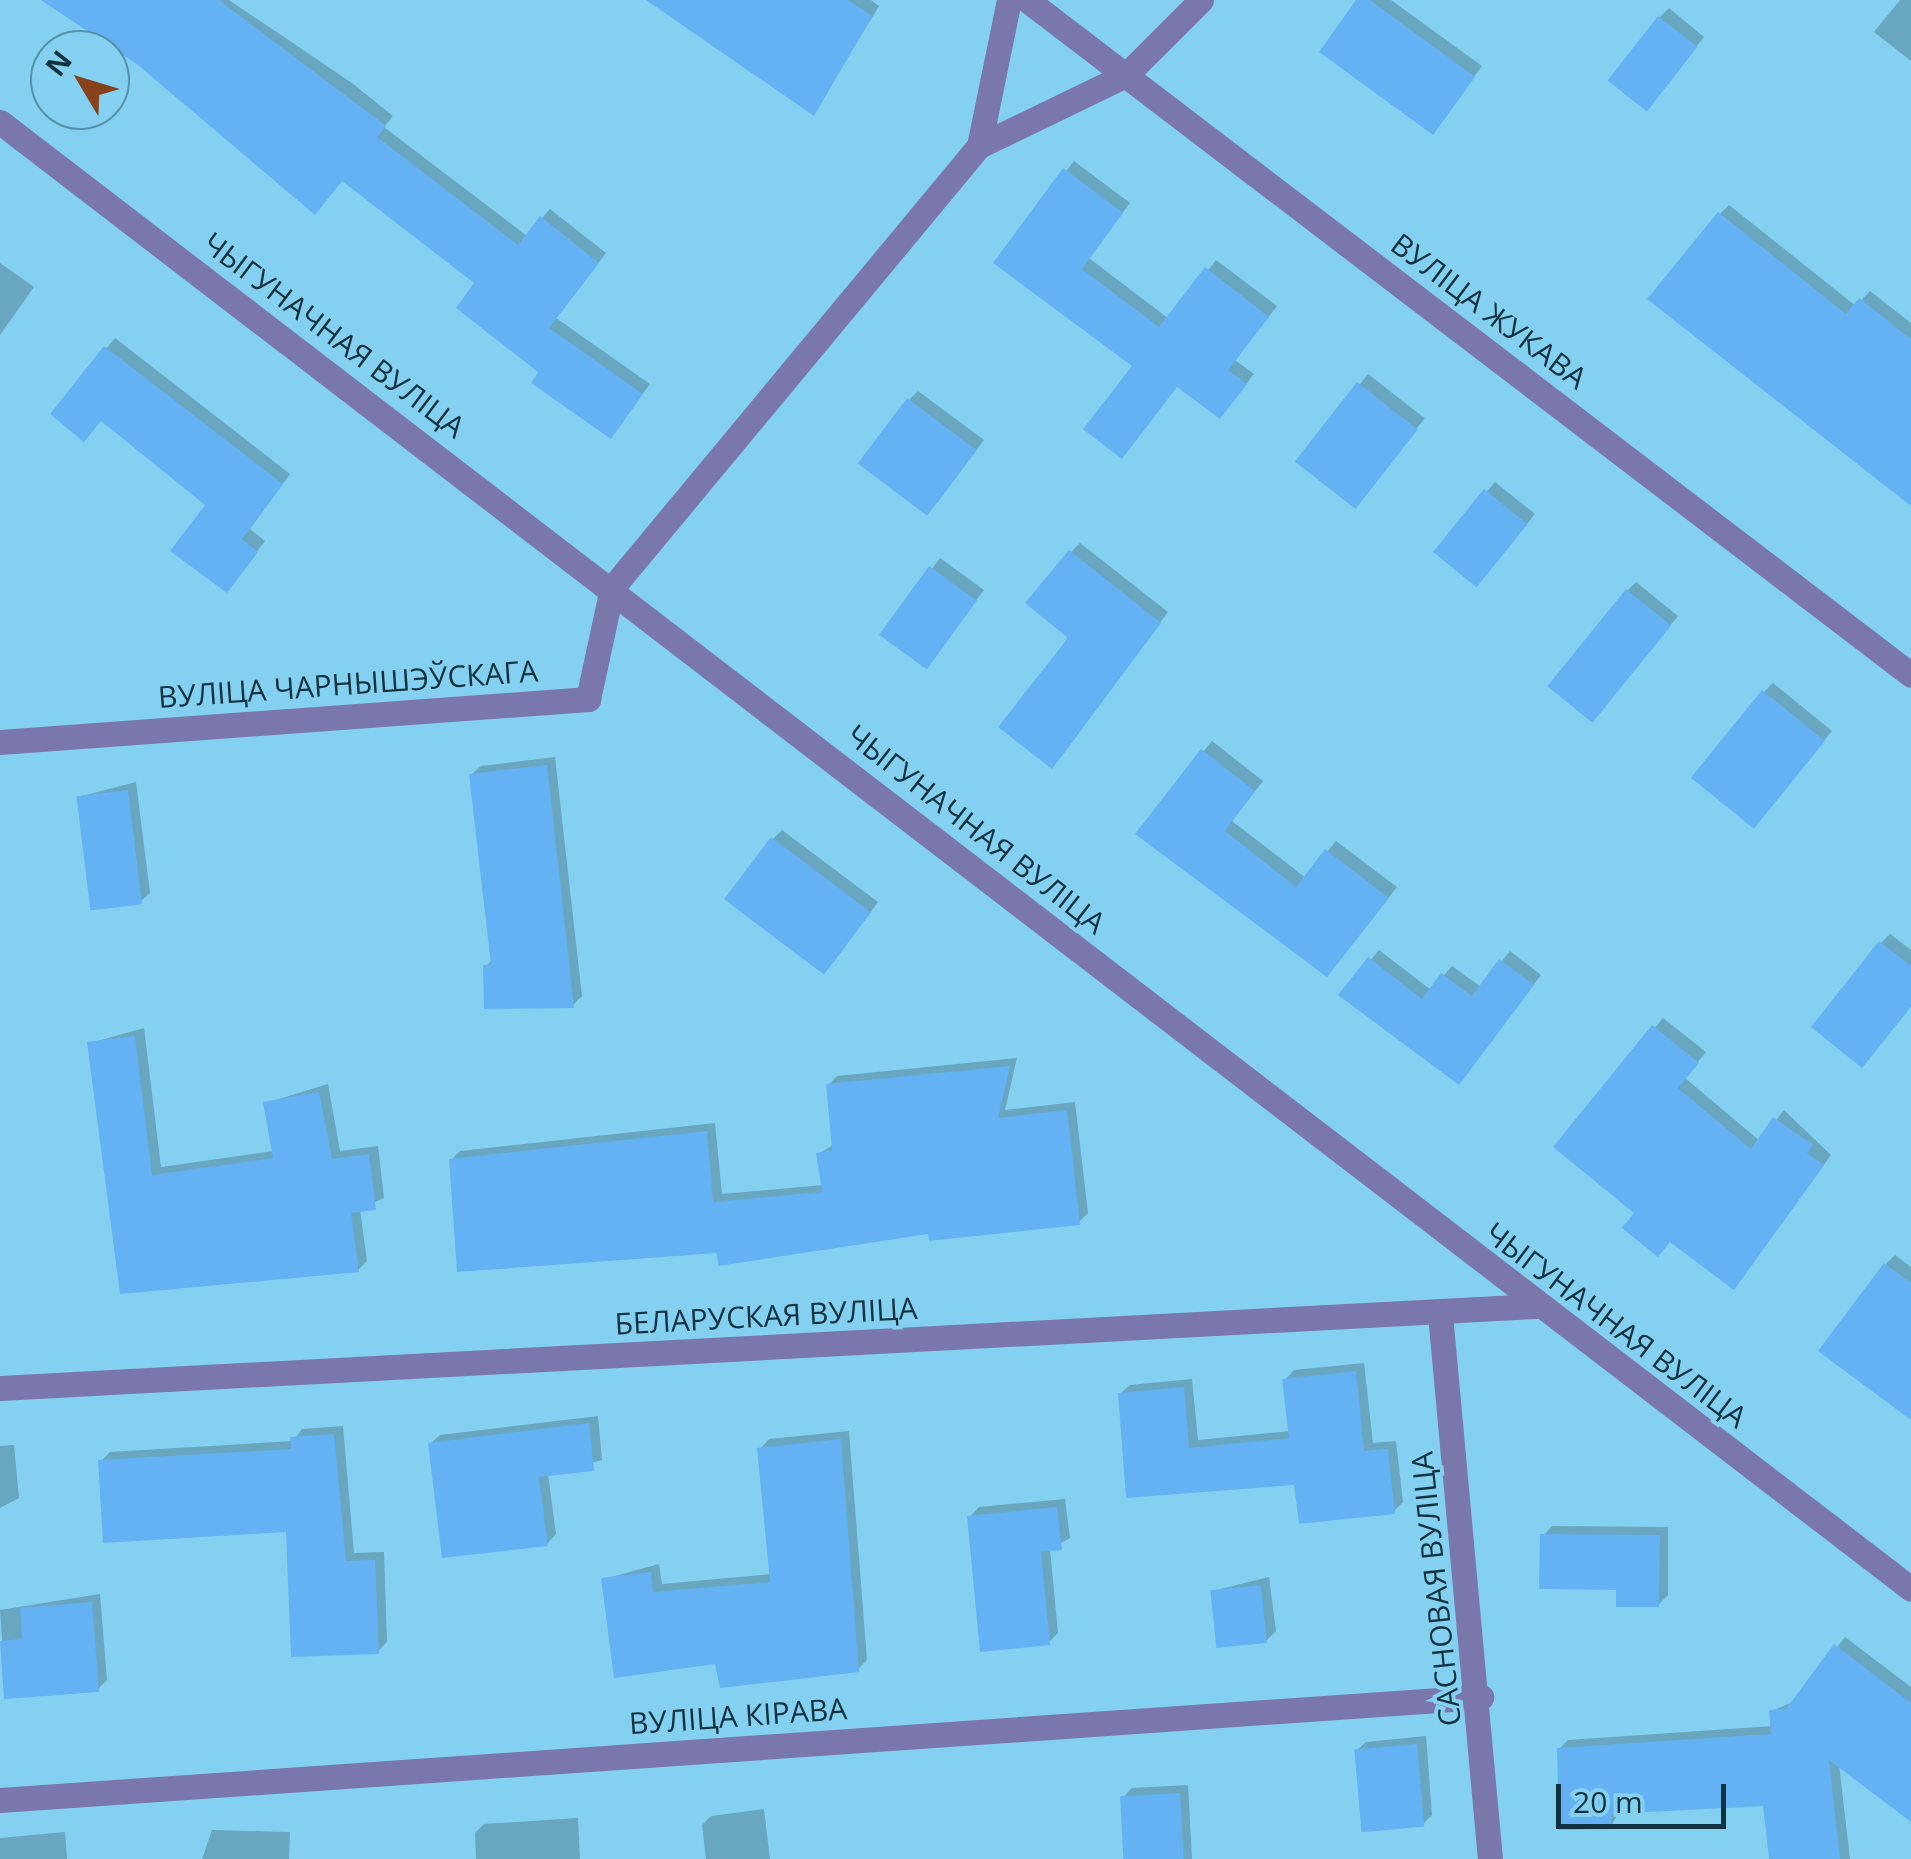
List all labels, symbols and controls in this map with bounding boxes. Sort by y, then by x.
north arrow [30,30,130,130]
text: N [36,42,80,83]
street label: ЧЫГУНАЧНАЯ ВУЛІЦА [196,225,472,445]
street label: ВУЛІЦА ЖУКАВА [1384,226,1594,396]
street label: ВУЛІЦА ЧАРНЫШЭЎСКАГА [157,653,539,715]
street label: ЧЫГУНАЧНАЯ ВУЛІЦА [839,717,1113,941]
street label: ЧЫГУНАЧНАЯ ВУЛІЦА [1478,1215,1754,1435]
street label: БЕЛАРУСКАЯ ВУЛІЦА [614,1290,918,1342]
street label: САСНОВАЯ ВУЛІЦА [1404,1450,1468,1728]
street label: ВУЛІЦА КІРАВА [628,1690,848,1742]
scale bar [1561,1764,1731,1826]
text: 20 m [1573,1781,1643,1822]

